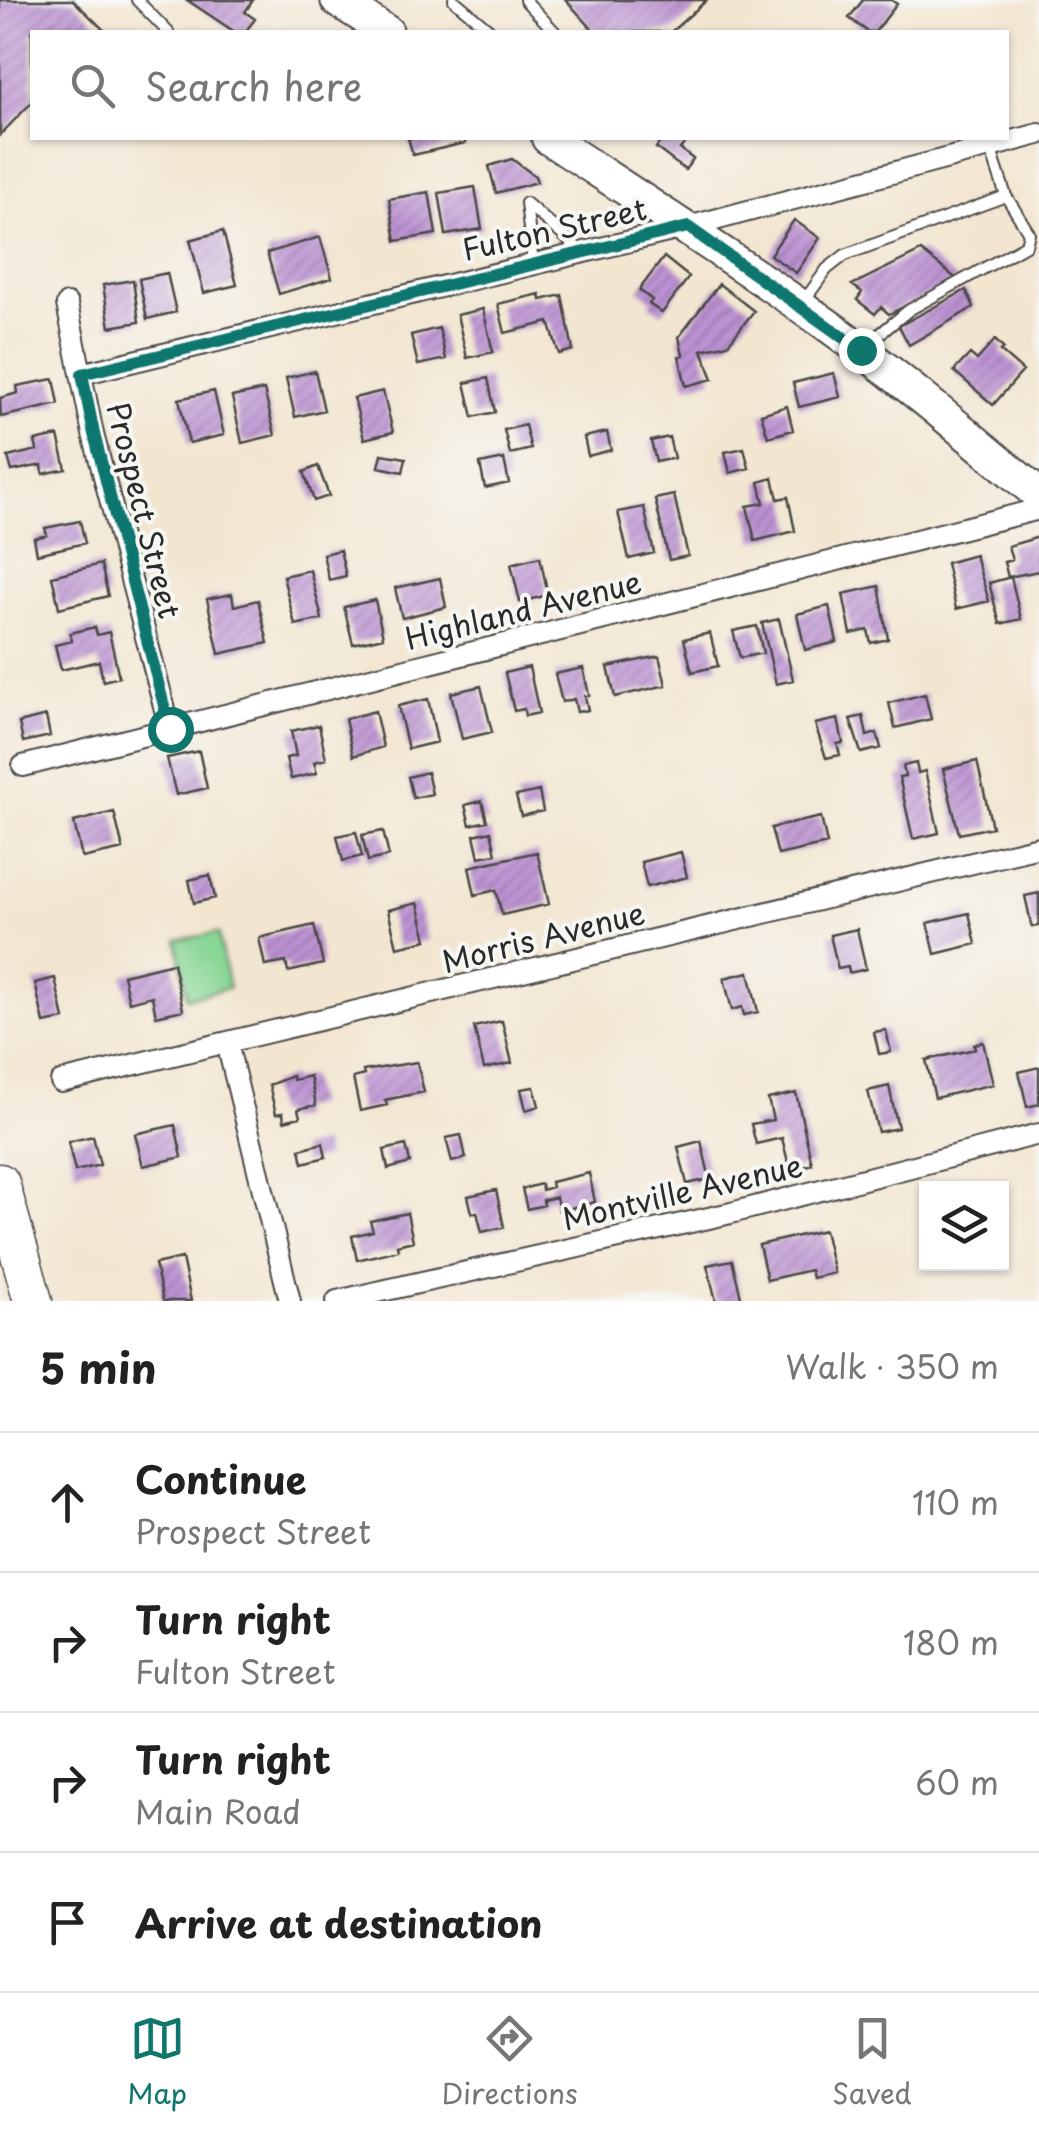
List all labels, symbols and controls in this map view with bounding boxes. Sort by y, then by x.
search box [30,30,1009,140]
text: Search here [145,57,362,114]
icon: search [65,58,120,113]
street label: Fulton Street [457,185,651,271]
route end [839,328,885,374]
street label: Prospect Street [96,397,194,623]
street label: Highland Avenue [400,558,646,660]
route start [148,707,194,753]
street label: Morris Avenue [437,889,649,983]
street label: Montville Avenue [558,1142,806,1240]
map controls [919,1181,1009,1271]
button: layers [919,1181,1009,1271]
text: 5 min [40,1335,157,1398]
text: Walk · 350 m [786,1342,999,1390]
text: Continue [135,1450,306,1507]
icon: ahead [40,1475,95,1530]
text: 110 m [912,1478,999,1526]
text: Prospect Street [135,1507,371,1555]
text: Turn right [135,1590,331,1647]
icon: right [40,1615,95,1670]
text: 180 m [903,1618,999,1666]
text: Fulton Street [135,1647,336,1695]
text: Turn right [135,1730,331,1787]
icon: right [40,1755,95,1810]
text: 60 m [915,1758,999,1806]
text: Main Road [135,1787,301,1835]
text: Arrive at destination [135,1894,543,1951]
icon: arrive [40,1895,95,1950]
tab: Map [127,2011,187,2114]
tab: Directions [442,2011,578,2114]
tab: Saved [832,2011,912,2114]

